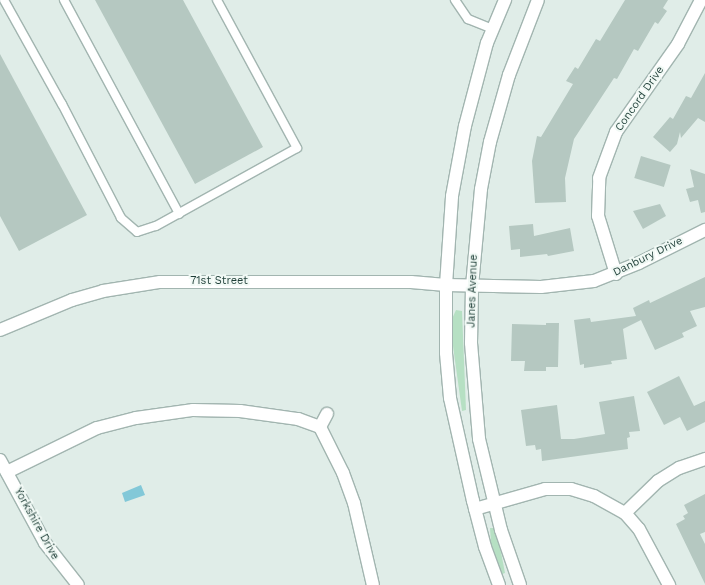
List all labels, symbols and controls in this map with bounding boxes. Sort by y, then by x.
street label: Concord Drive [613,64,667,134]
street label: Danbury Drive [611,234,685,280]
street label: Janes Avenue [465,254,481,328]
street label: 71st Street [190,274,248,288]
street label: Yorkshire Drive [11,486,61,562]

